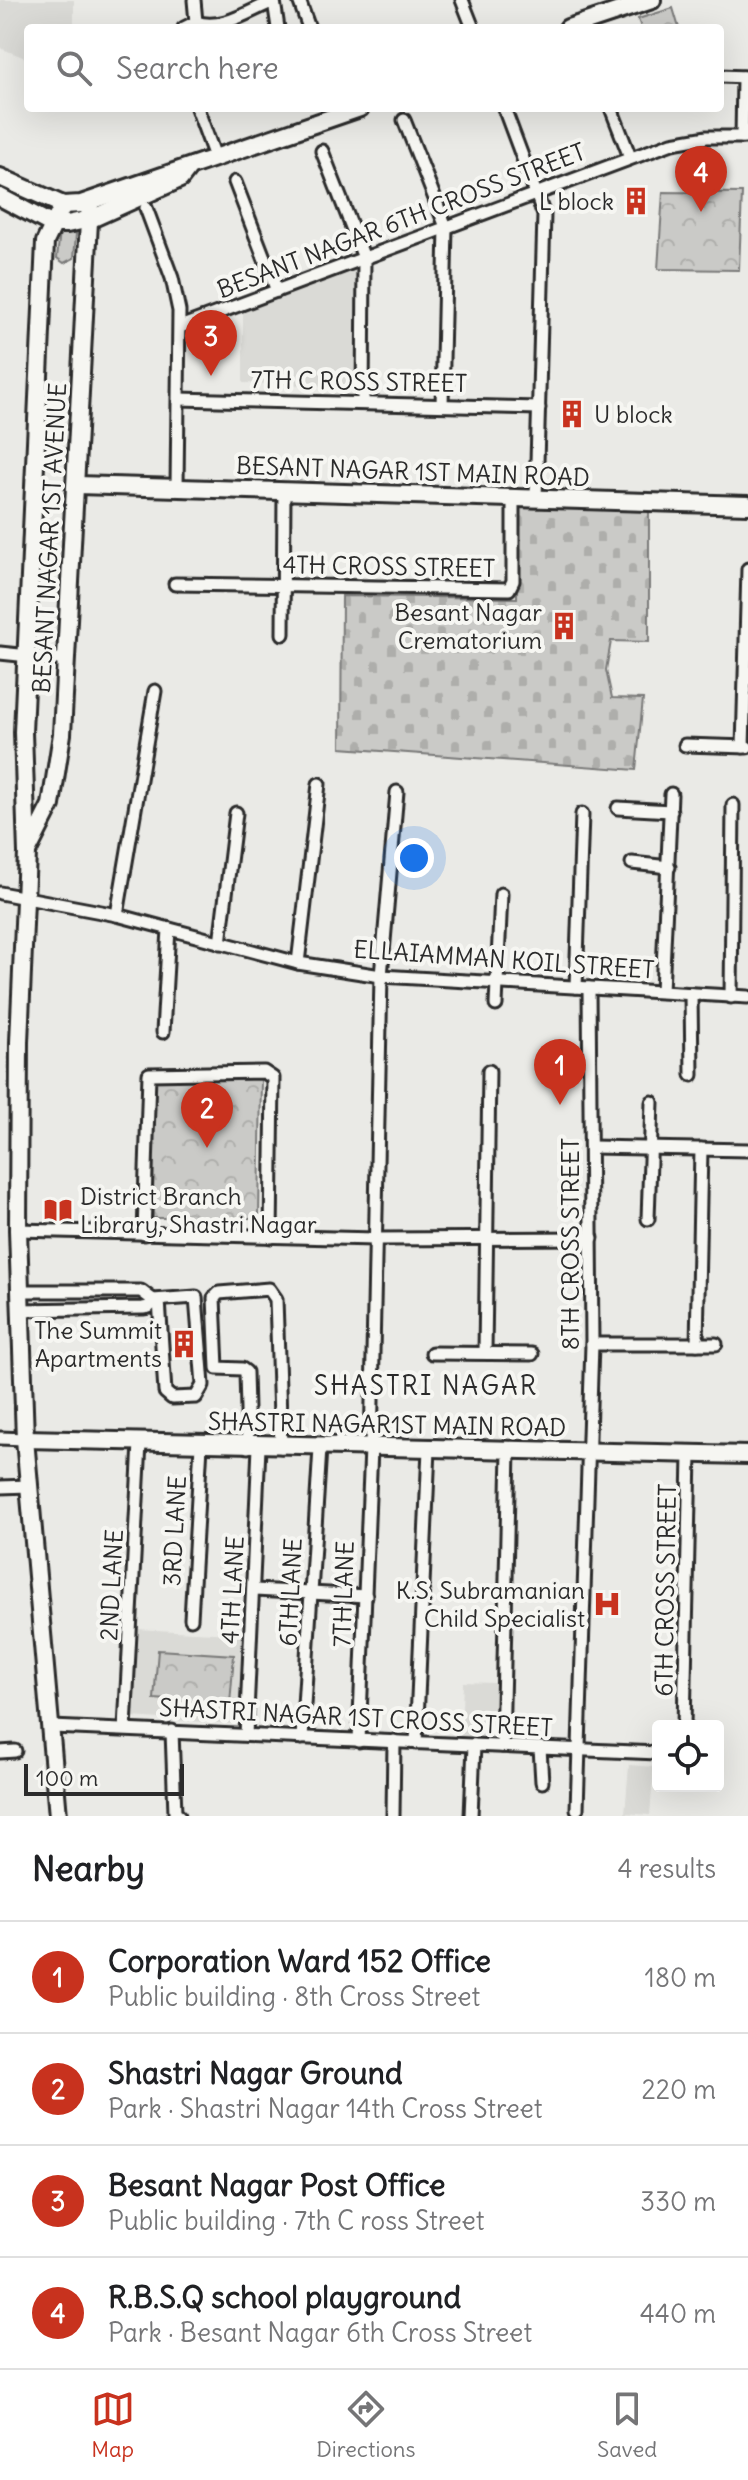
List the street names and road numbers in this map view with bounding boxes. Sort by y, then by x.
street label: BESANT NAGAR 6TH CROSS STREET [213,136,589,304]
street label: 7TH C ROSS STREET [250,364,468,398]
street label: BESANT NAGAR 1ST AVENUE [26,382,72,694]
street label: BESANT NAGAR 1ST MAIN ROAD [236,450,590,492]
street label: 4TH CROSS STREET [282,549,496,583]
street label: ELLAIAMMAN KOIL STREET [352,934,656,984]
street label: 8TH CROSS STREET [555,1138,585,1350]
street label: SHASTRI NAGAR1ST MAIN ROAD [208,1406,566,1442]
street label: 3RD LANE [156,1475,192,1587]
street label: 6TH CROSS STREET [648,1483,682,1697]
street label: 2ND LANE [93,1528,129,1642]
street label: 4TH LANE [214,1535,250,1645]
street label: 6TH LANE [272,1537,308,1647]
street label: 7TH LANE [326,1540,360,1648]
street label: SHASTRI NAGAR 1ST CROSS STREET [159,1692,553,1742]

